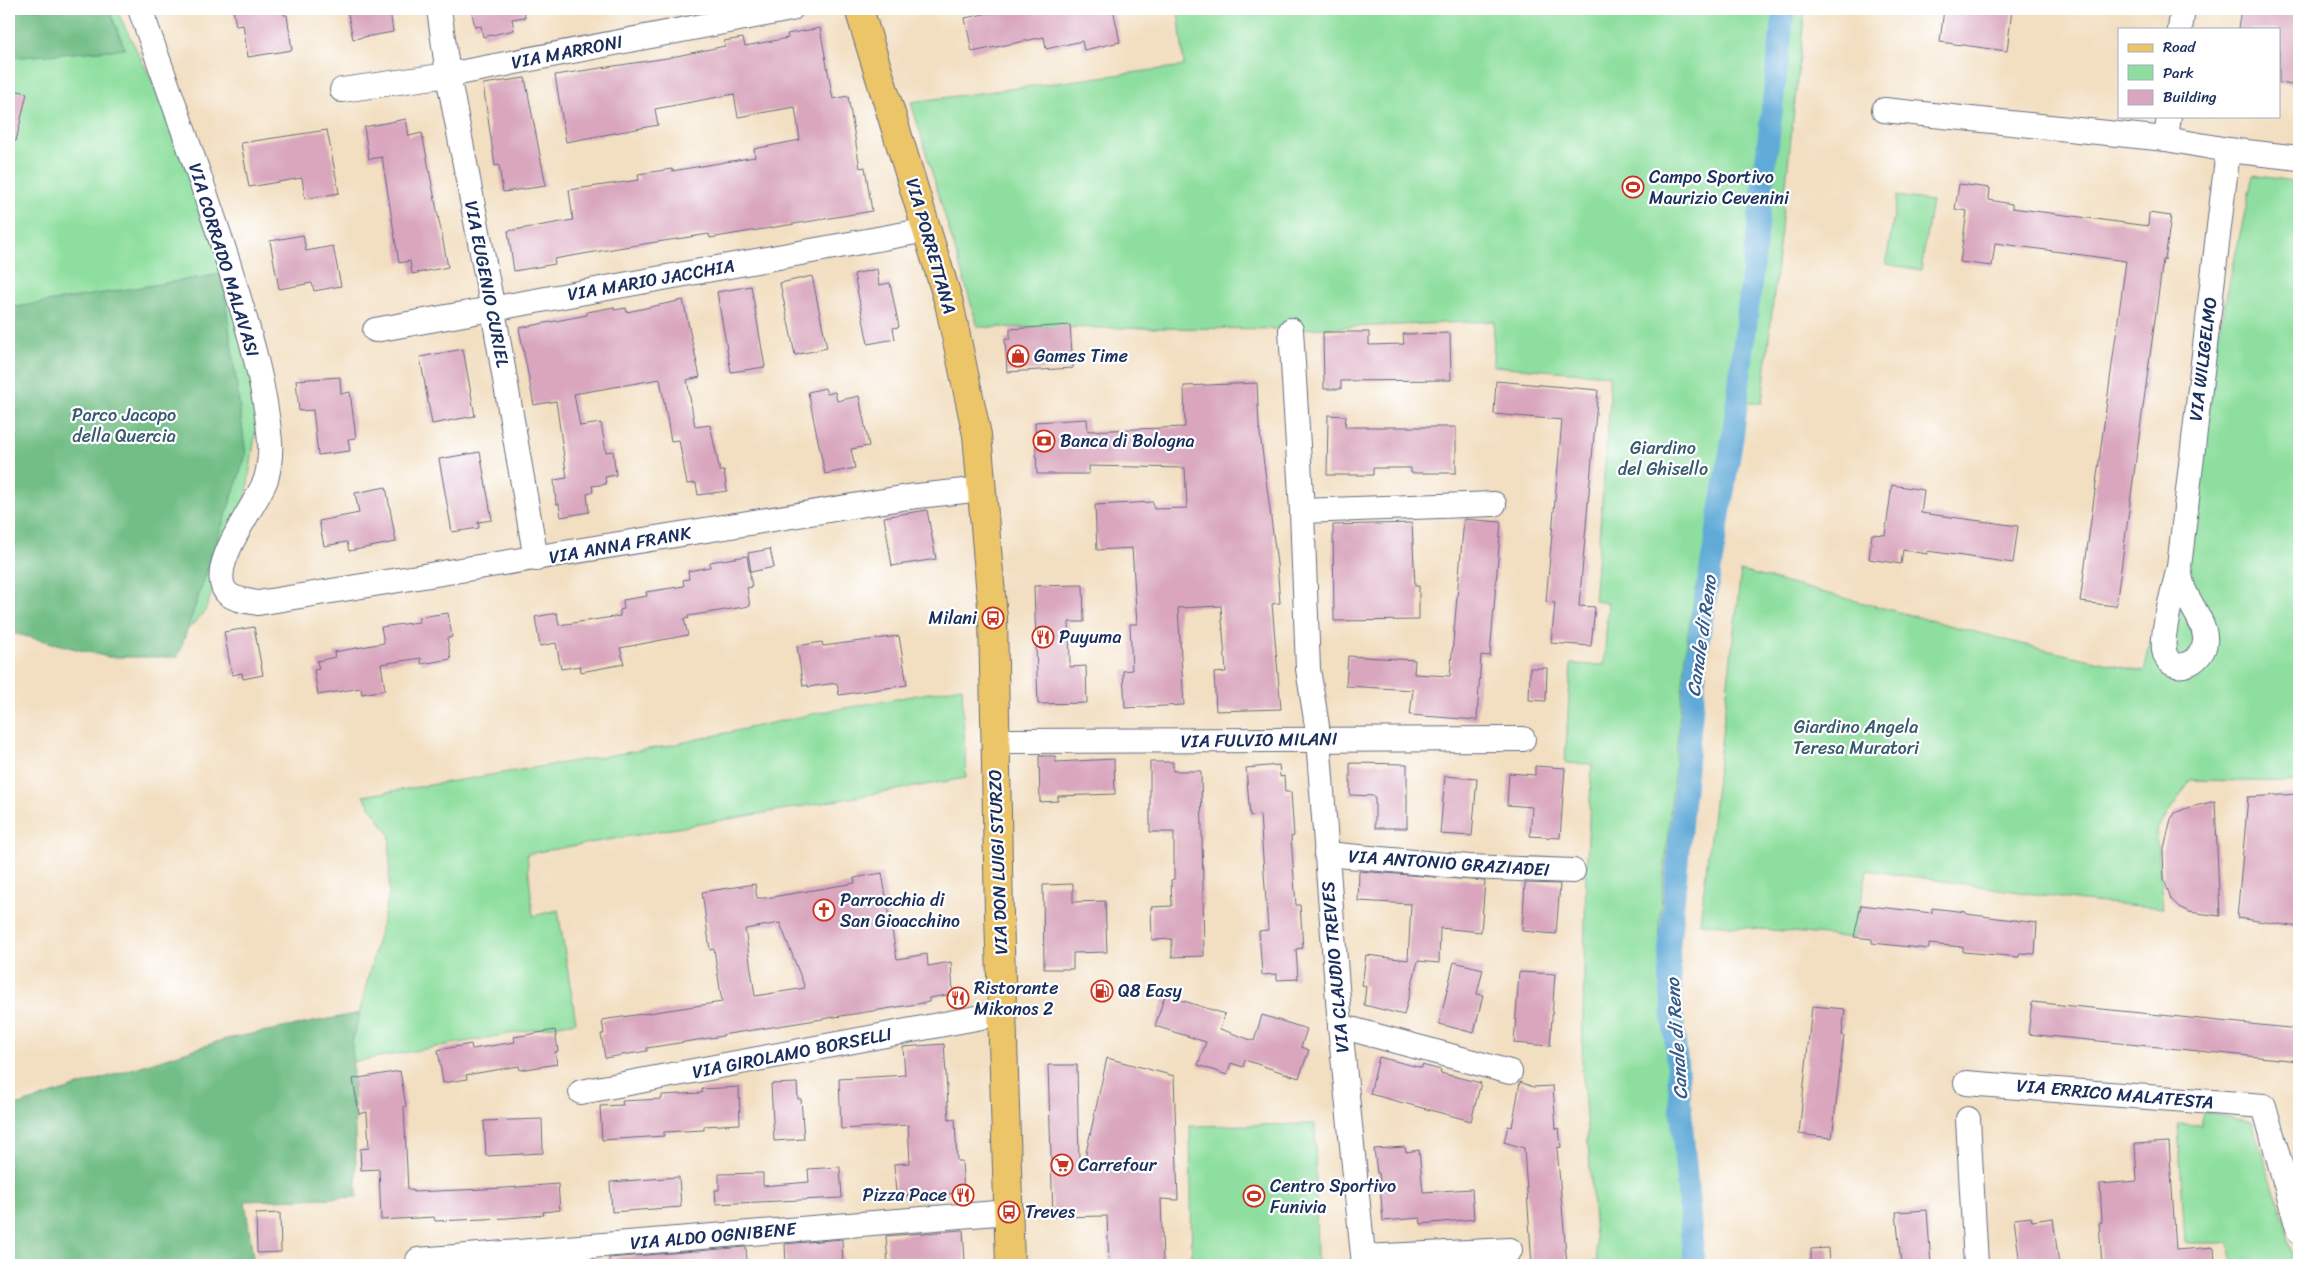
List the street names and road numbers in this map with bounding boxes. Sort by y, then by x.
street label: VIA MARRONI [509,25,626,78]
street label: VIA CORRADO MALAVASI [179,159,269,361]
street label: VIA PORRETTANA [896,174,966,318]
street label: VIA EUGENIO CURIEL [455,198,519,371]
street label: VIA MARIO JACCHIA [565,250,737,310]
street label: VIA WILIGELMO [2180,295,2226,423]
street label: VIA ANNA FRANK [546,517,695,573]
street label: VIA FULVIO MILANI [1180,723,1338,757]
street label: VIA DON LUIGI STURZO [979,769,1017,955]
street label: VIA ANTONIO GRAZIADEI [1347,840,1551,886]
street label: VIA CLAUDIO TREVES [1312,880,1358,1054]
street label: VIA GIROLAMO BORSELLI [689,1018,895,1088]
street label: VIA ERRICO MALATESTA [2015,1069,2215,1119]
street label: VIA ALDO OGNIBENE [629,1213,798,1259]

